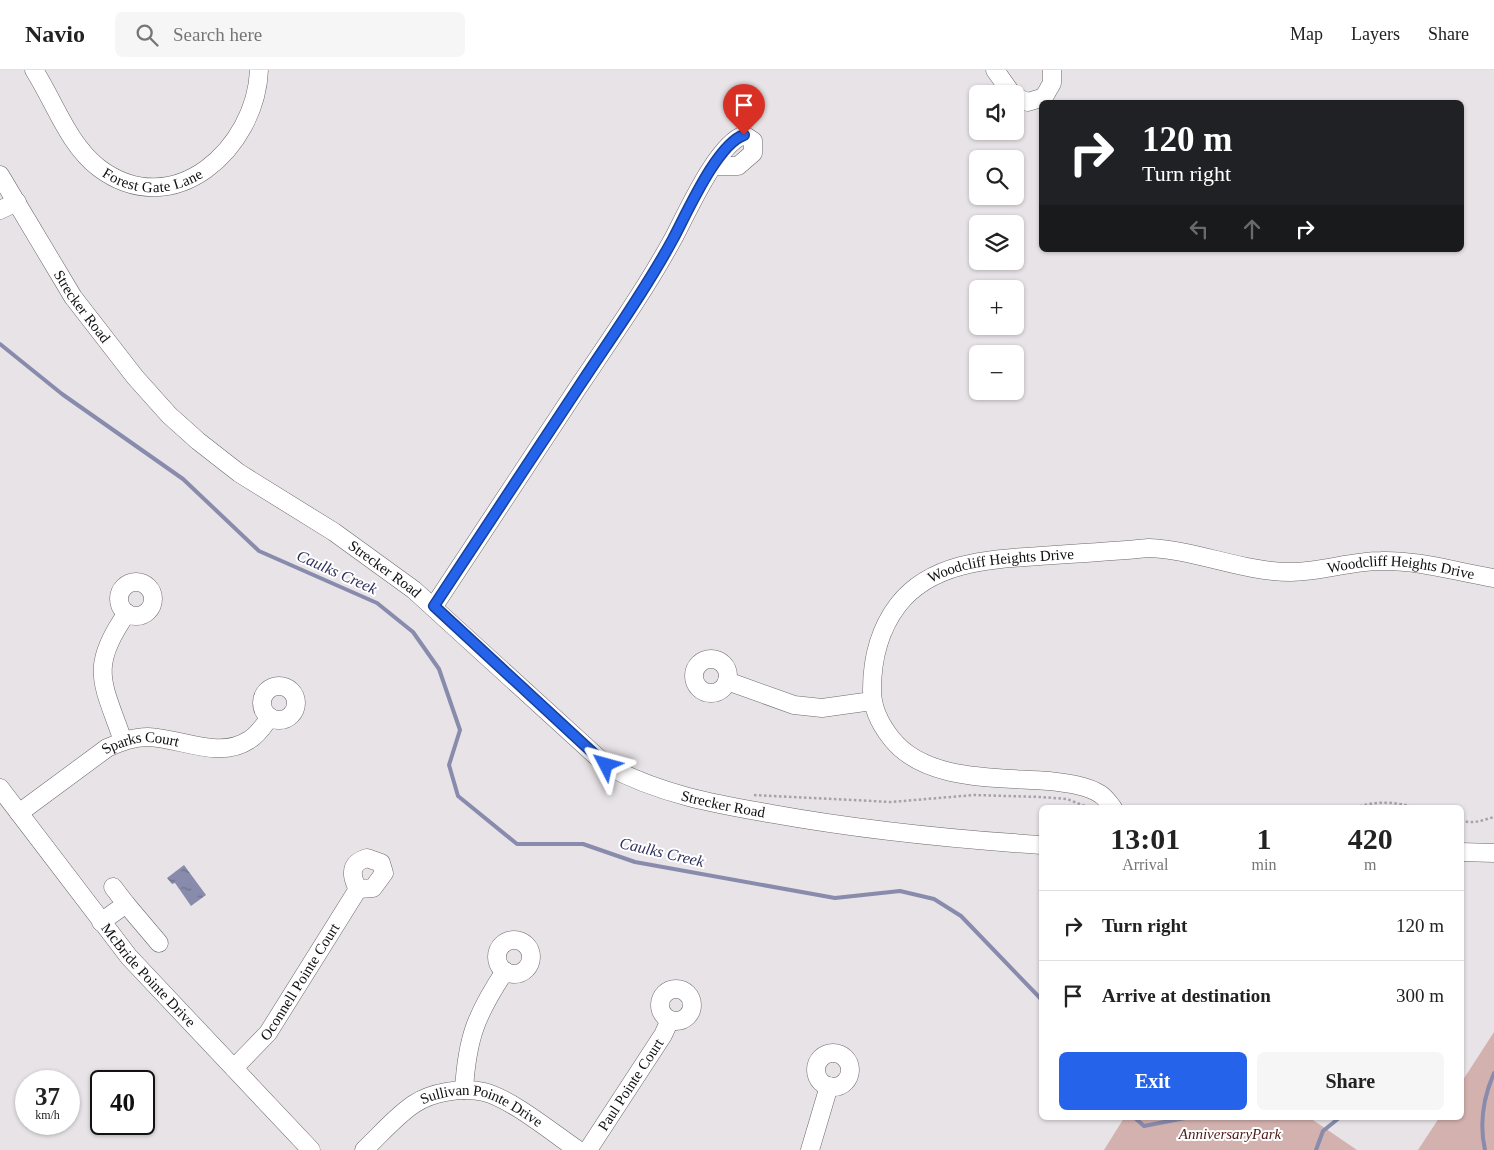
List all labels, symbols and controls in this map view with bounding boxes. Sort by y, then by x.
search box [115,12,465,57]
text: Navio [25,21,85,47]
icon: search [133,21,161,49]
text: Search here [173,24,262,45]
text: Map [1290,24,1323,44]
text: Layers [1351,24,1400,44]
text: Share [1428,24,1469,44]
pin [723,84,765,135]
map controls [969,85,1024,400]
button: sound [969,85,1024,140]
icon: arrive [730,91,758,119]
icon: right [1059,120,1124,185]
text: 120 m [1142,120,1232,159]
button: search [969,150,1024,205]
text: Turn right [1142,161,1231,186]
street label: Forest Gate Lane [100,165,206,195]
button: layers [969,215,1024,270]
icon: left [1185,215,1213,243]
icon: ahead [1238,215,1266,243]
icon: right [1291,215,1319,243]
street label: Strecker Road [51,267,114,346]
button: + [969,280,1024,335]
button: − [969,345,1024,400]
street label: Strecker Road [346,537,425,601]
street label: Woodcliff Heights Drive [925,546,1075,586]
water label: Caulks Creek [294,547,381,598]
street label: Woodcliff Heights Drive [1326,553,1476,582]
street label: Sparks Court [98,729,181,757]
position arrow [579,738,631,790]
street label: Strecker Road [679,787,767,821]
text: 13:01 [1110,822,1180,855]
text: 1 [1256,822,1271,855]
text: 420 [1348,822,1393,855]
water label: Caulks Creek [618,834,707,870]
text: Arrival [1122,856,1168,873]
text: min [1252,856,1276,873]
text: m [1364,856,1376,873]
icon: right [1059,912,1087,940]
text: Turn right [1102,915,1187,936]
text: 120 m [1396,915,1444,936]
street label: McBride Pointe Drive [98,920,199,1030]
street label: Oconnell Pointe Court [257,920,343,1044]
icon: arrive [1059,982,1087,1010]
text: Arrive at destination [1102,985,1271,1006]
text: 300 m [1396,985,1444,1006]
street label: Paul Pointe Court [595,1035,667,1134]
button: Exit [1059,1052,1247,1110]
button: Share [1257,1052,1444,1110]
speed limit sign: 40 [90,1070,155,1135]
street label: Sullivan Pointe Drive [418,1082,546,1130]
text: 37 [35,1083,60,1110]
text: km/h [35,1108,60,1122]
park label: AnniversaryPark [1178,1126,1282,1142]

